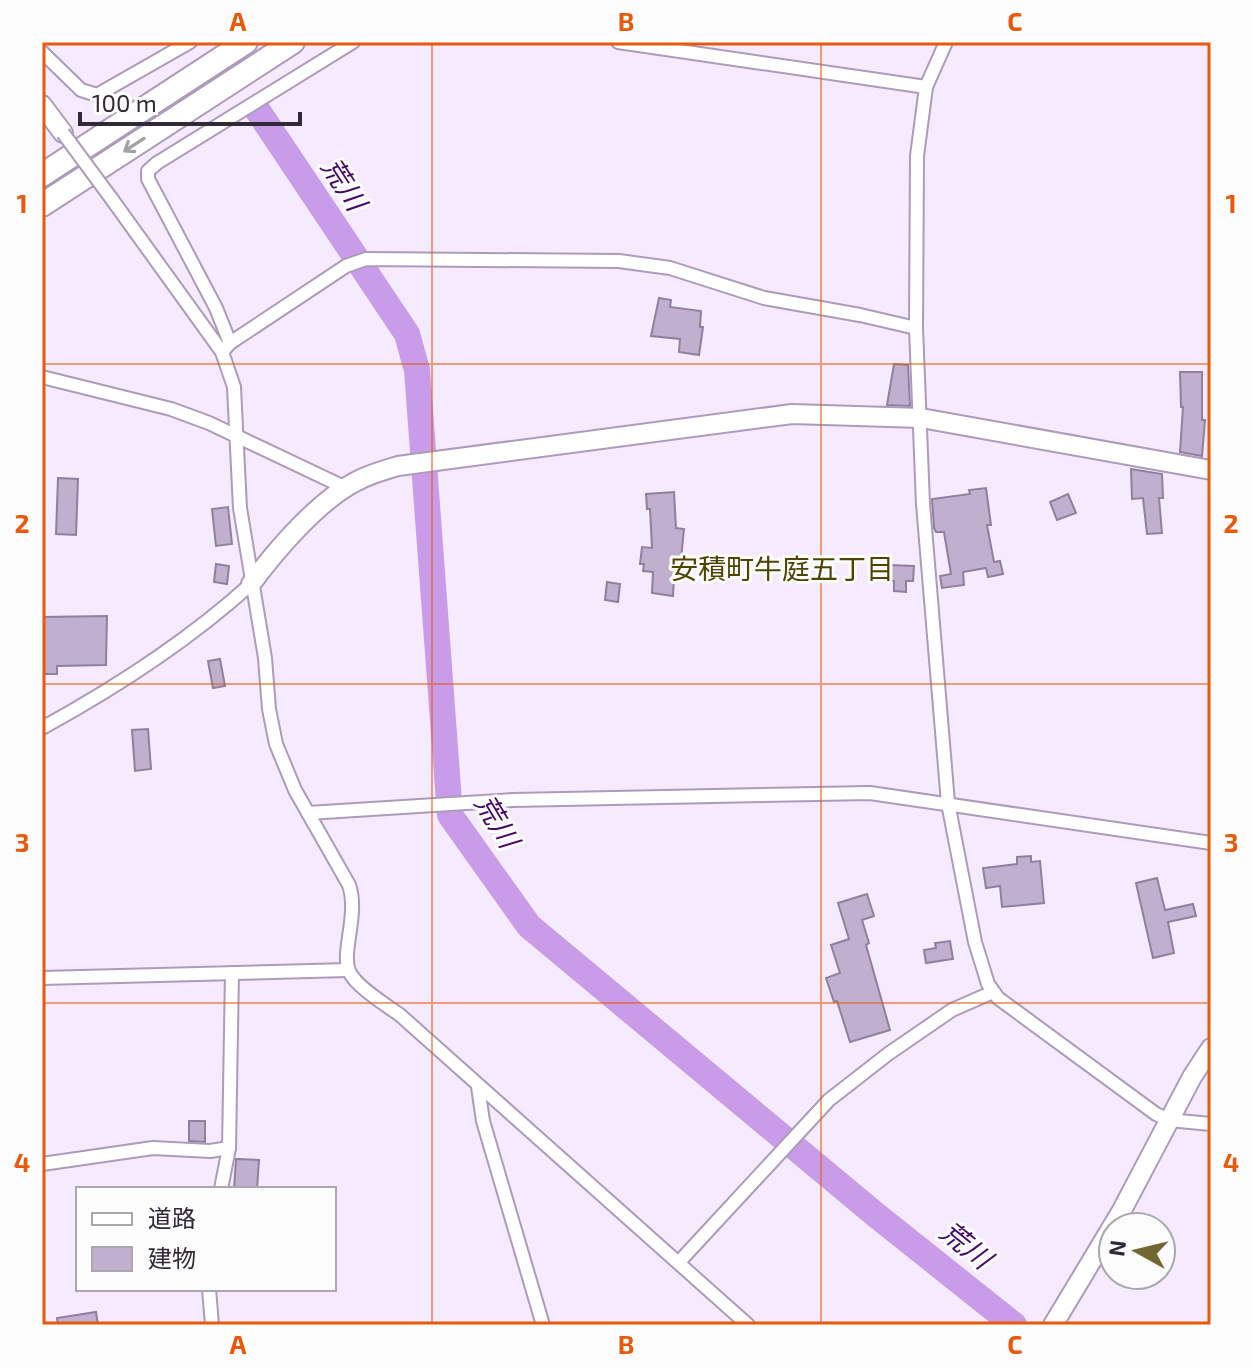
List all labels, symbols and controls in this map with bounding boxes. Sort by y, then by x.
text: A [230,5,247,36]
text: B [618,5,634,36]
text: C [1007,5,1023,36]
scale bar [80,76,300,126]
text: 100 m [92,88,157,117]
one-way arrow [123,137,145,153]
water label: 荒川 [315,151,376,219]
text: 1 [16,187,28,218]
text: 1 [1225,187,1237,218]
text: 2 [14,507,30,538]
text: 2 [1223,507,1239,538]
district label: 安積町牛庭五丁目 [670,551,894,585]
water label: 荒川 [469,788,528,856]
text: 3 [15,826,29,857]
text: 3 [1224,826,1238,857]
text: 4 [14,1146,30,1177]
text: 4 [1223,1146,1239,1177]
legend [76,1187,336,1291]
text: 道路 [148,1203,196,1232]
north arrow [1097,1211,1177,1291]
water label: 荒川 [934,1213,1001,1277]
text: N [1102,1238,1130,1258]
text: 建物 [148,1243,196,1272]
text: A [230,1328,247,1359]
text: B [618,1328,634,1359]
text: C [1007,1328,1023,1359]

